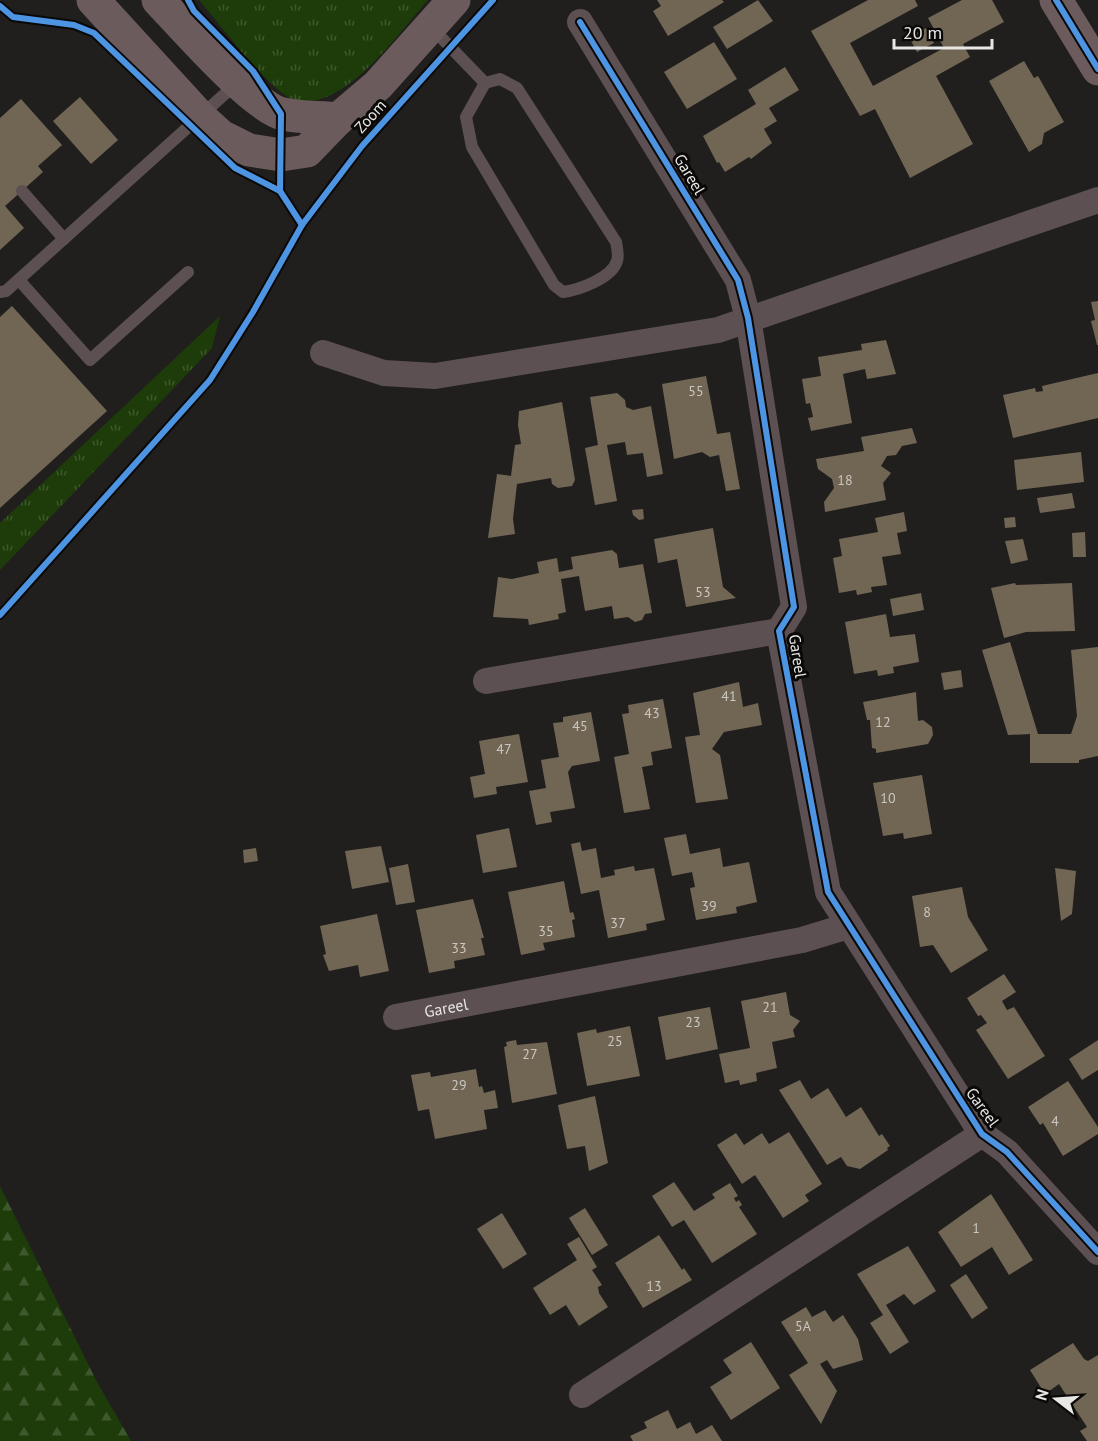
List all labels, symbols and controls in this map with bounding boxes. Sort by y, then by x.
scale bar [894,12,992,50]
text: 20 m [903,21,942,44]
street label: Zoom [350,95,390,137]
street label: Gareel [670,150,710,198]
house number: 55 [688,382,704,400]
house number: 18 [837,471,853,489]
house number: 53 [695,583,711,601]
street label: Gareel [785,633,811,680]
house number: 41 [721,687,737,705]
house number: 43 [644,704,660,722]
house number: 12 [875,713,891,731]
house number: 45 [572,717,588,735]
house number: 47 [496,740,512,758]
house number: 10 [880,789,896,807]
house number: 39 [701,897,717,915]
house number: 8 [923,903,931,921]
house number: 37 [610,914,626,932]
house number: 35 [538,922,554,940]
house number: 33 [451,939,467,957]
street label: Gareel [423,994,470,1021]
house number: 21 [762,998,778,1016]
house number: 23 [685,1013,701,1031]
house number: 25 [607,1032,623,1050]
house number: 27 [522,1045,538,1063]
house number: 29 [451,1076,467,1094]
street label: Gareel [962,1083,1004,1131]
house number: 4 [1051,1112,1059,1130]
house number: 1 [972,1219,980,1237]
house number: 13 [646,1277,662,1295]
house number: 5A [795,1317,812,1335]
north arrow [1026,1369,1086,1429]
text: N [1031,1387,1053,1403]

